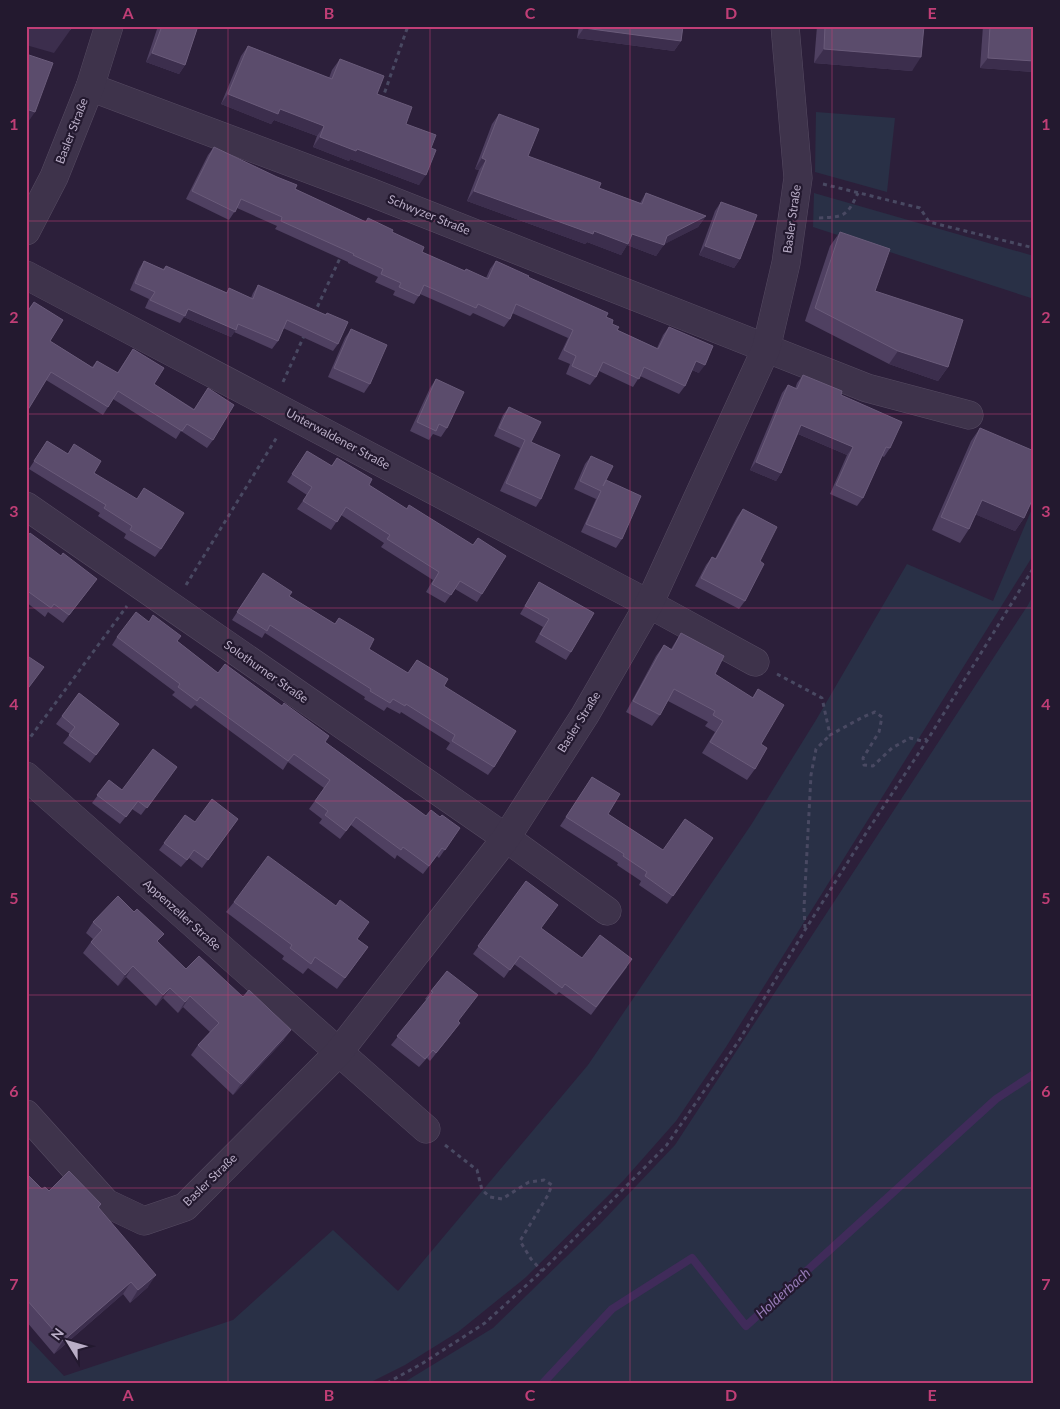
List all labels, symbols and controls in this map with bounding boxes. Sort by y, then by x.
text: A [121,3,134,22]
text: B [324,3,334,22]
text: C [525,3,536,22]
text: D [725,3,737,22]
text: E [927,3,937,22]
street label: Basler Straße [52,96,91,166]
text: 1 [9,114,19,133]
text: 1 [1041,114,1051,133]
street label: Basler Straße [779,184,804,254]
street label: Schwyzer Straße [386,191,473,238]
text: 2 [9,307,19,326]
text: 2 [1041,307,1051,326]
street label: Unterwaldener Straße [284,405,393,472]
text: 3 [9,501,19,520]
text: 3 [1041,501,1051,520]
street label: Solothurner Straße [221,637,311,706]
street label: Basler Straße [554,688,603,755]
text: 4 [9,694,19,713]
text: 4 [1041,694,1051,713]
street label: Appenzeller Straße [140,876,224,953]
text: 5 [9,888,19,907]
text: 5 [1041,888,1051,907]
text: 6 [9,1081,19,1100]
text: 6 [1041,1081,1051,1100]
street label: Basler Straße [180,1150,240,1209]
water label: Holderbach [752,1264,813,1321]
text: 7 [9,1274,19,1293]
text: 7 [1041,1274,1051,1293]
north arrow [42,1316,92,1366]
text: N [47,1324,67,1343]
text: A [121,1385,134,1404]
text: B [324,1385,334,1404]
text: C [525,1385,536,1404]
text: D [725,1385,737,1404]
text: E [927,1385,937,1404]

